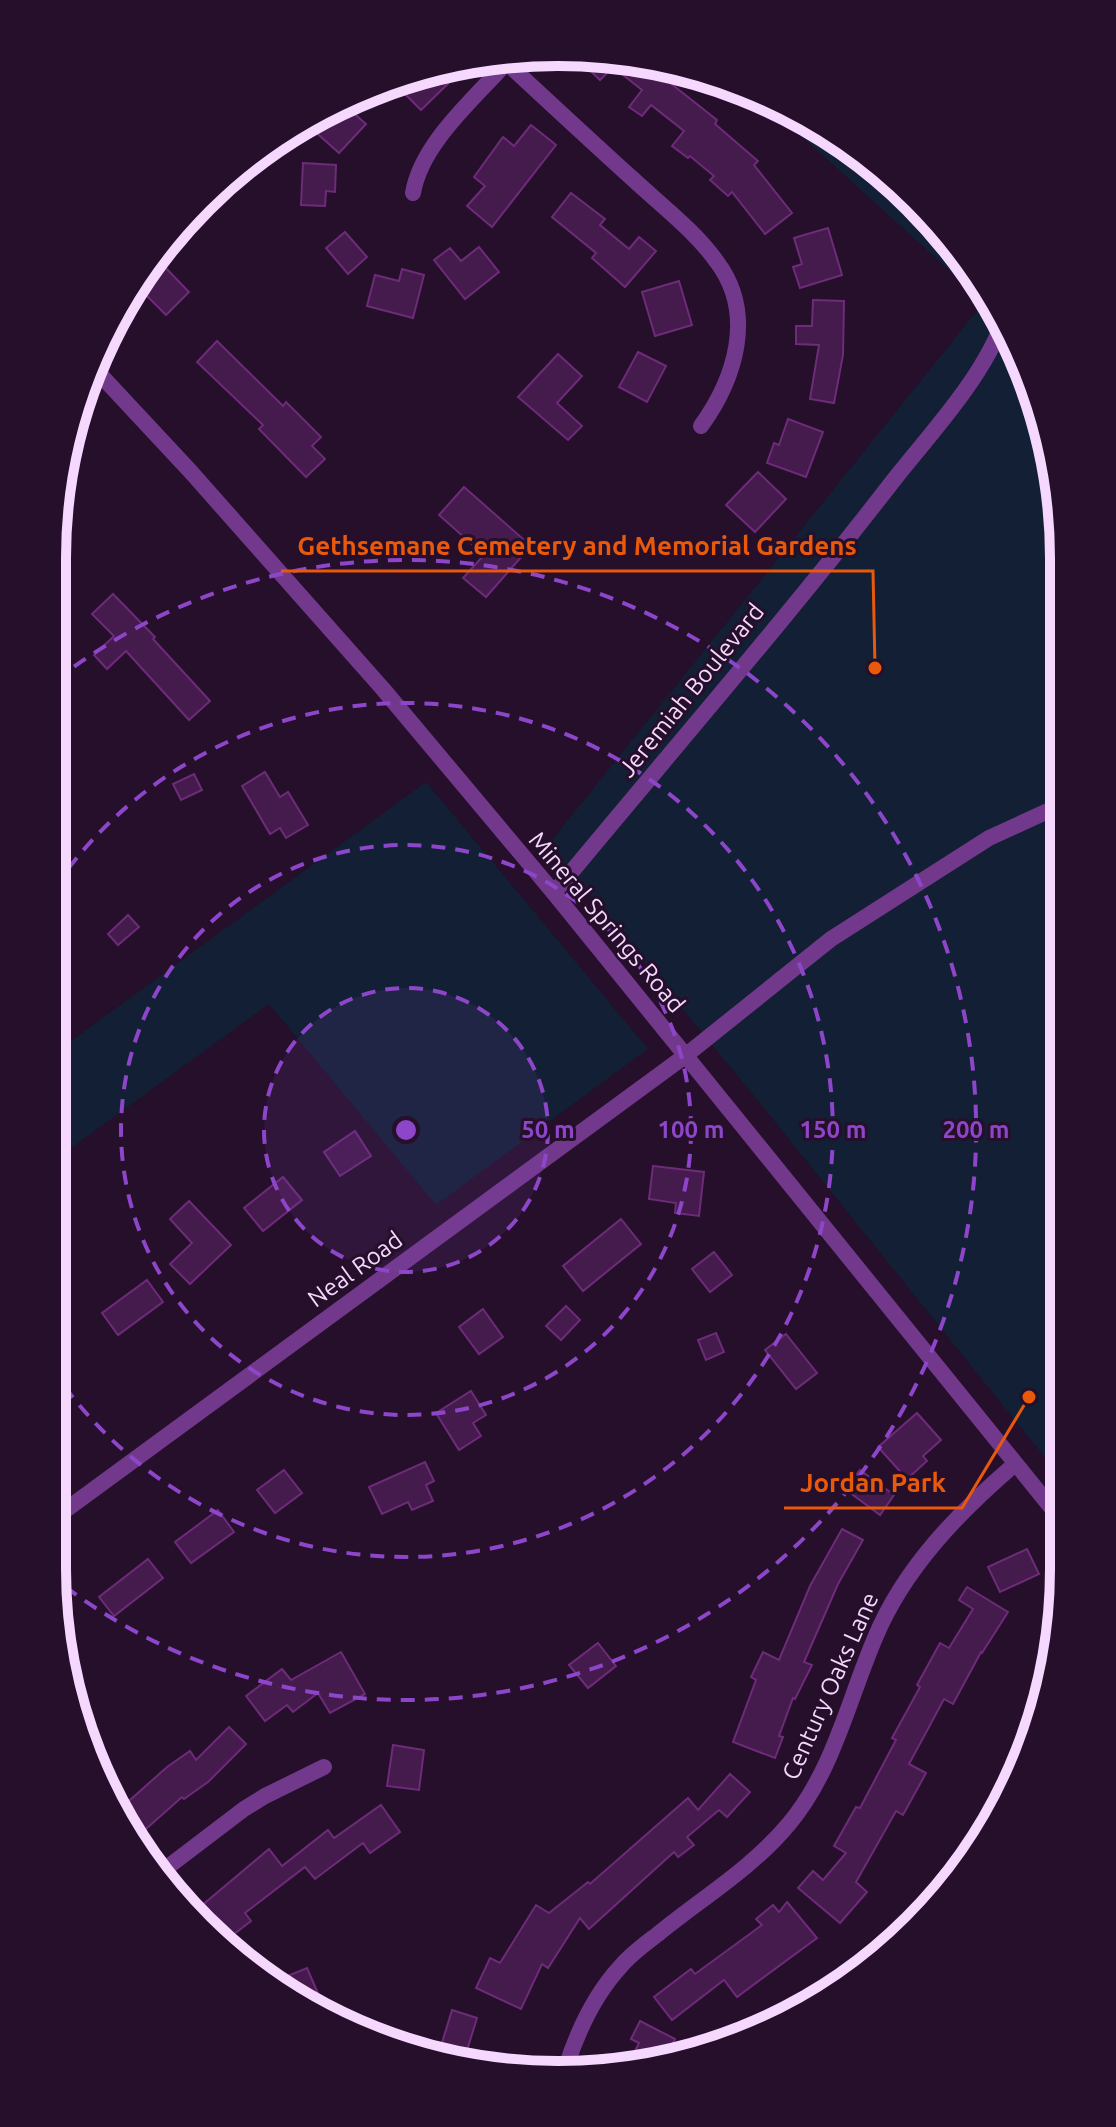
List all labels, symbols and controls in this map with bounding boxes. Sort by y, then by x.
callout: Gethsemane Cemetery and Memorial Gardens [281,521,873,571]
text: Gethsemane Cemetery and Memorial Gardens [297,531,857,560]
street label: Jeremiah Boulevard [613,598,769,782]
street label: Mineral Springs Road [524,826,690,1018]
centre of rings [392,1116,420,1144]
text: 50 m [521,1116,575,1143]
text: 100 m [658,1116,724,1143]
text: 150 m [800,1116,866,1143]
text: 200 m [943,1116,1009,1143]
street label: Neal Road [303,1226,407,1312]
callout: Jordan Park [784,1458,962,1508]
text: Jordan Park [800,1468,946,1497]
street label: Century Oaks Lane [777,1588,883,1784]

